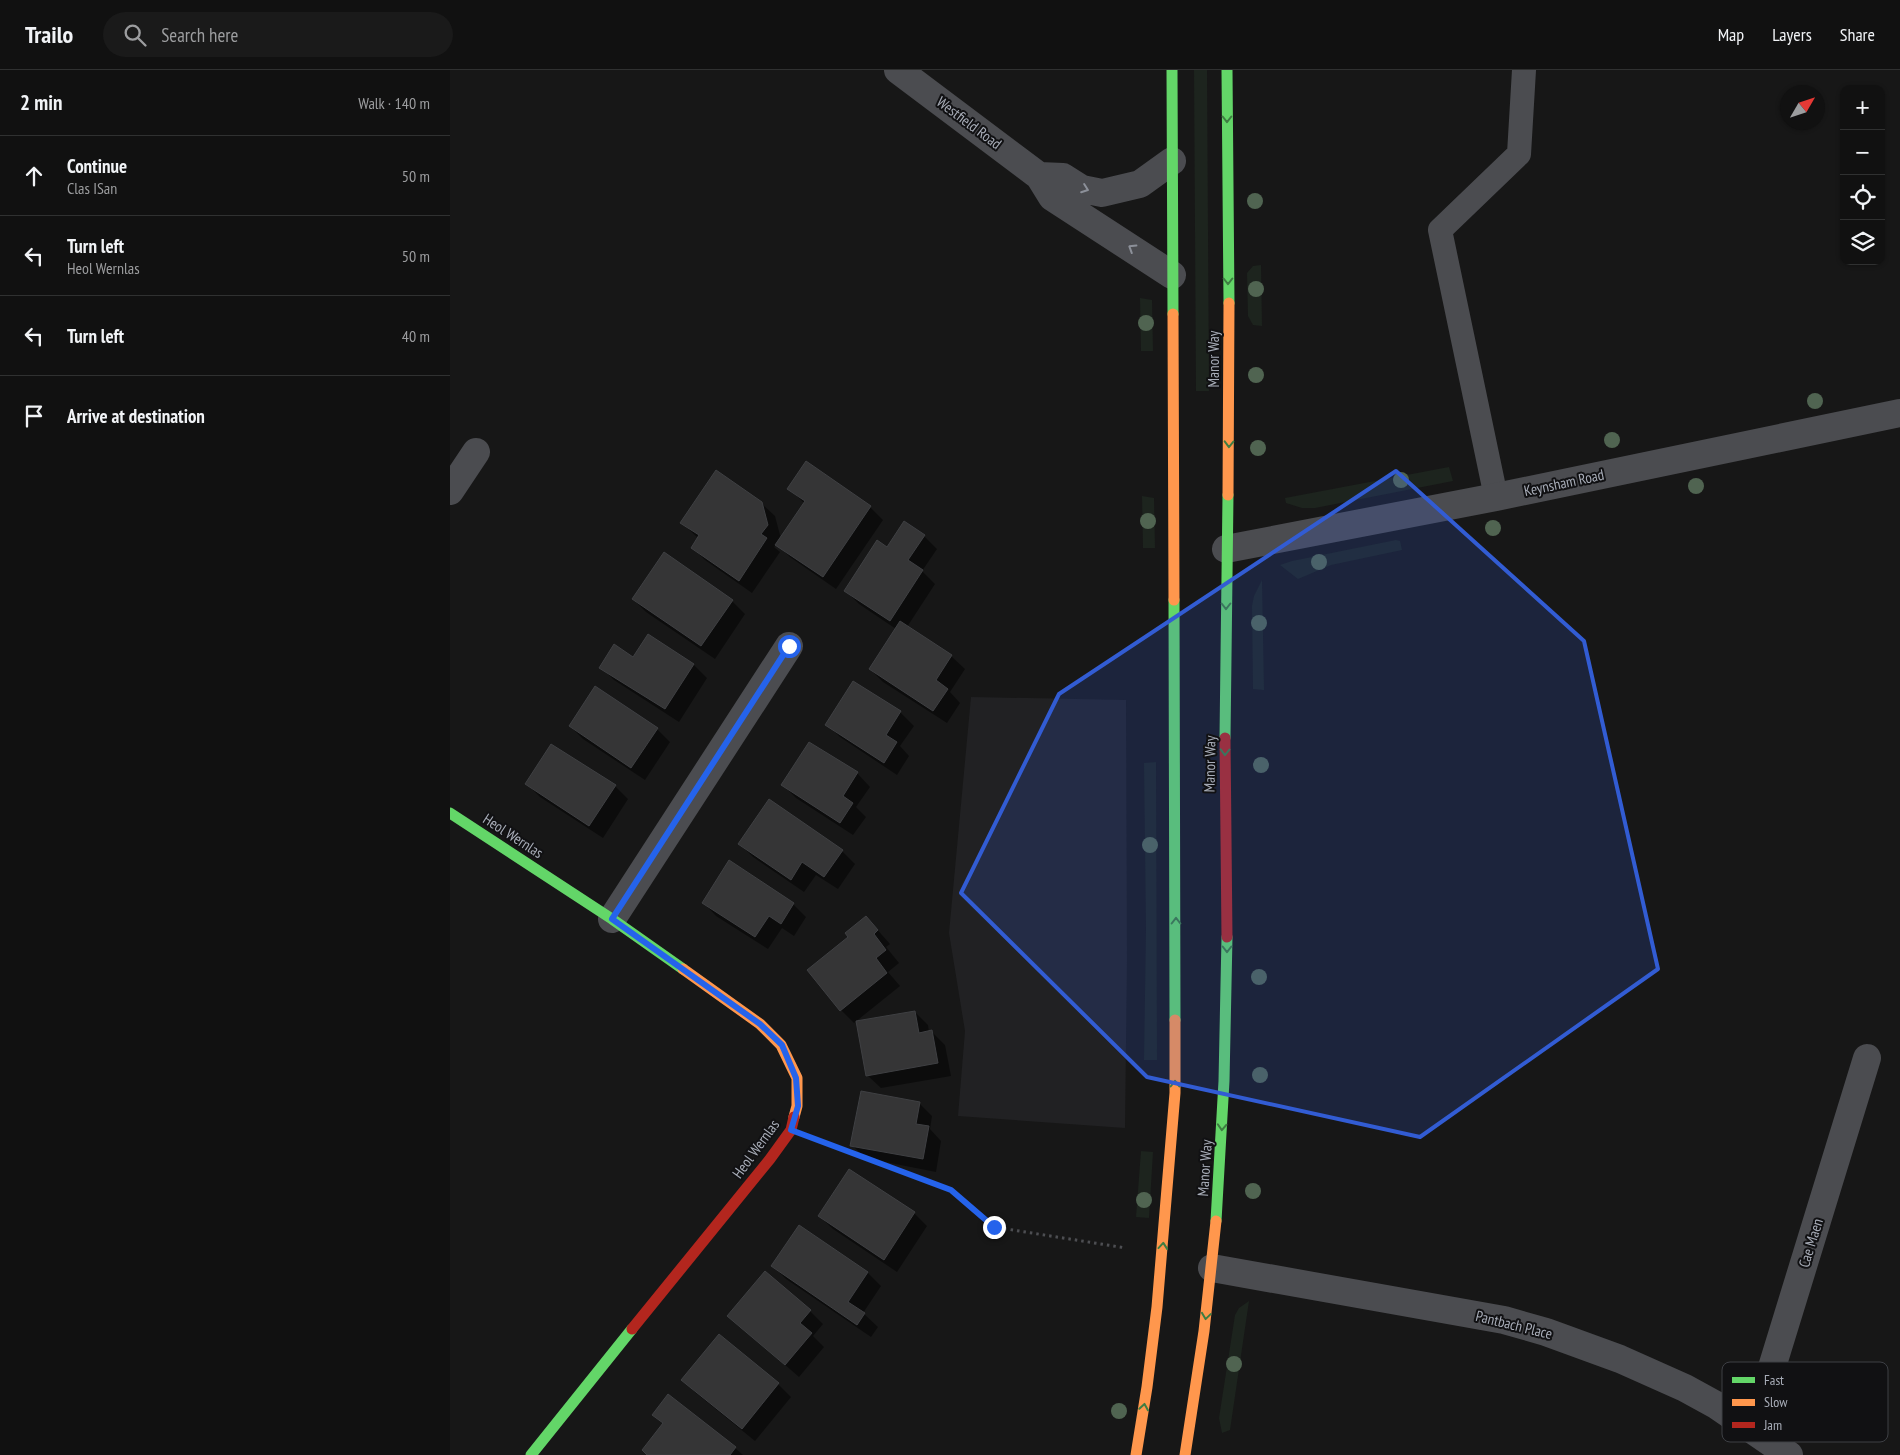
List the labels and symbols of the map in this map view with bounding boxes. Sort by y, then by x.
north arrow [1780,85,1825,130]
street label: Westfield Road [933,92,1006,153]
one-way arrow [1222,115,1232,123]
one-way arrow [1080,183,1089,193]
one-way arrow [1128,245,1137,254]
one-way arrow [1223,278,1233,285]
street label: Manor Way [1204,330,1223,387]
one-way arrow [1224,440,1234,448]
street label: Keynsham Road [1522,465,1606,500]
one-way arrow [1221,602,1231,610]
route start [778,635,801,658]
street label: Manor Way [1200,735,1220,793]
one-way arrow [1220,748,1230,756]
street label: Heol Wernlas [480,809,547,862]
one-way arrow [1171,917,1181,924]
one-way arrow [1222,946,1232,953]
one-way arrow [1170,1079,1180,1087]
street label: Heol Wernlas [728,1116,783,1182]
one-way arrow [1217,1123,1228,1131]
street label: Manor Way [1193,1139,1216,1197]
route end [983,1216,1006,1239]
street label: Cae Maen [1794,1216,1827,1270]
one-way arrow [1157,1241,1168,1249]
street label: Pantbach Place [1474,1306,1554,1343]
one-way arrow [1201,1313,1212,1321]
legend [1722,1362,1888,1442]
text: Fast [1764,1371,1784,1389]
text: Slow [1764,1393,1788,1411]
one-way arrow [1138,1403,1148,1411]
text: Jam [1763,1416,1782,1434]

